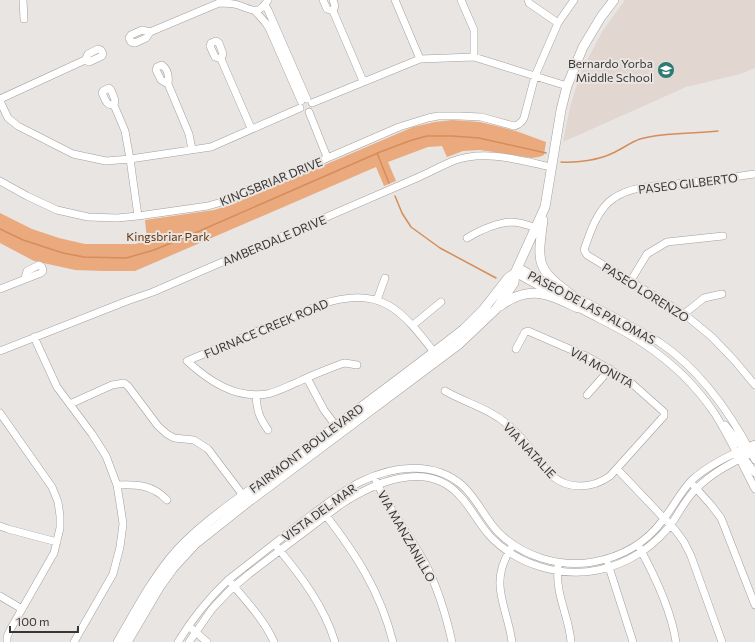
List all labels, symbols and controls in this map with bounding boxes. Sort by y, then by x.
place label: Bernardo Yorba Middle School [568,56,653,84]
school or university icon: Bernardo Yorba Middle School [656,60,676,80]
street label: KINGSBRIAR DRIVE [218,154,324,208]
street label: PASEO GILBERTO [637,170,739,196]
street label: AMBERDALE DRIVE [220,212,328,268]
park label: Kingsbriar Park [126,229,210,243]
street label: PASEO LORENZO [600,260,692,324]
street label: PASEO DE LAS PALOMAS [526,267,658,347]
street label: FURNACE CREEK ROAD [202,295,330,361]
street label: VIA MONITA [568,344,636,390]
street label: FAIRMONT BOULEVARD [246,400,366,495]
street label: VIA NATALIE [501,419,559,481]
street label: VISTA DEL MAR [279,480,359,544]
street label: VIA MANZANILLO [375,488,439,584]
scale bar [10,608,78,634]
text: 100 m [16,614,50,628]

